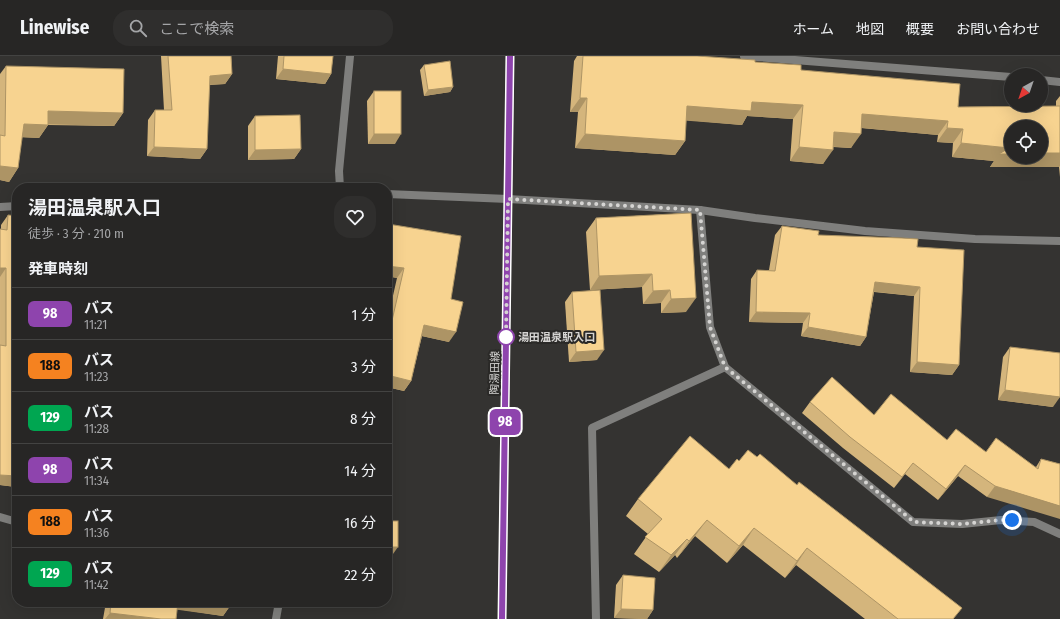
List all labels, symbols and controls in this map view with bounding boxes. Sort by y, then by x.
search box [113,10,393,46]
text: Linewise [20,16,89,39]
icon: search [127,17,149,39]
text: ここで検索 [159,20,234,38]
text: ホーム [792,21,834,38]
text: 地図 [856,21,884,38]
text: 概要 [906,21,934,38]
text: お問い合わせ [956,21,1040,38]
north arrow [1004,68,1048,112]
map controls [1004,68,1048,164]
button: locate [1004,120,1048,164]
text: 湯田温泉駅入口 [28,196,161,219]
button: heart [334,196,376,238]
text: 徒歩 · 3 分 · 210 m [28,226,124,241]
text: 発車時刻 [28,260,88,278]
text: バス [84,299,114,317]
text: 98 [43,305,57,322]
text: 1 分 [352,306,376,324]
text: 11:21 [84,317,107,332]
marker: 湯田温泉駅入口 [497,328,515,346]
place label: 湯田温泉駅入口 [518,331,595,344]
text: バス [84,351,114,369]
street label: 陶湯田線 [488,351,502,395]
text: 188 [40,357,60,374]
text: 3 分 [351,358,376,376]
text: 11:23 [84,369,108,384]
text: バス [84,403,114,421]
text: 129 [40,409,60,426]
line badge: 98 [487,409,523,435]
text: 8 分 [350,410,376,428]
text: 98 [498,413,512,430]
text: 11:28 [84,421,109,436]
text: バス [84,455,114,473]
text: 98 [43,461,57,478]
text: 14 分 [344,462,376,480]
text: 11:34 [84,473,109,488]
text: バス [84,507,114,525]
your location [1002,510,1022,530]
text: 188 [40,513,60,530]
text: 16 分 [344,514,376,532]
text: 11:36 [84,525,109,540]
text: バス [84,559,114,577]
text: 129 [40,565,60,582]
text: 22 分 [344,566,376,584]
text: 11:42 [84,577,109,592]

